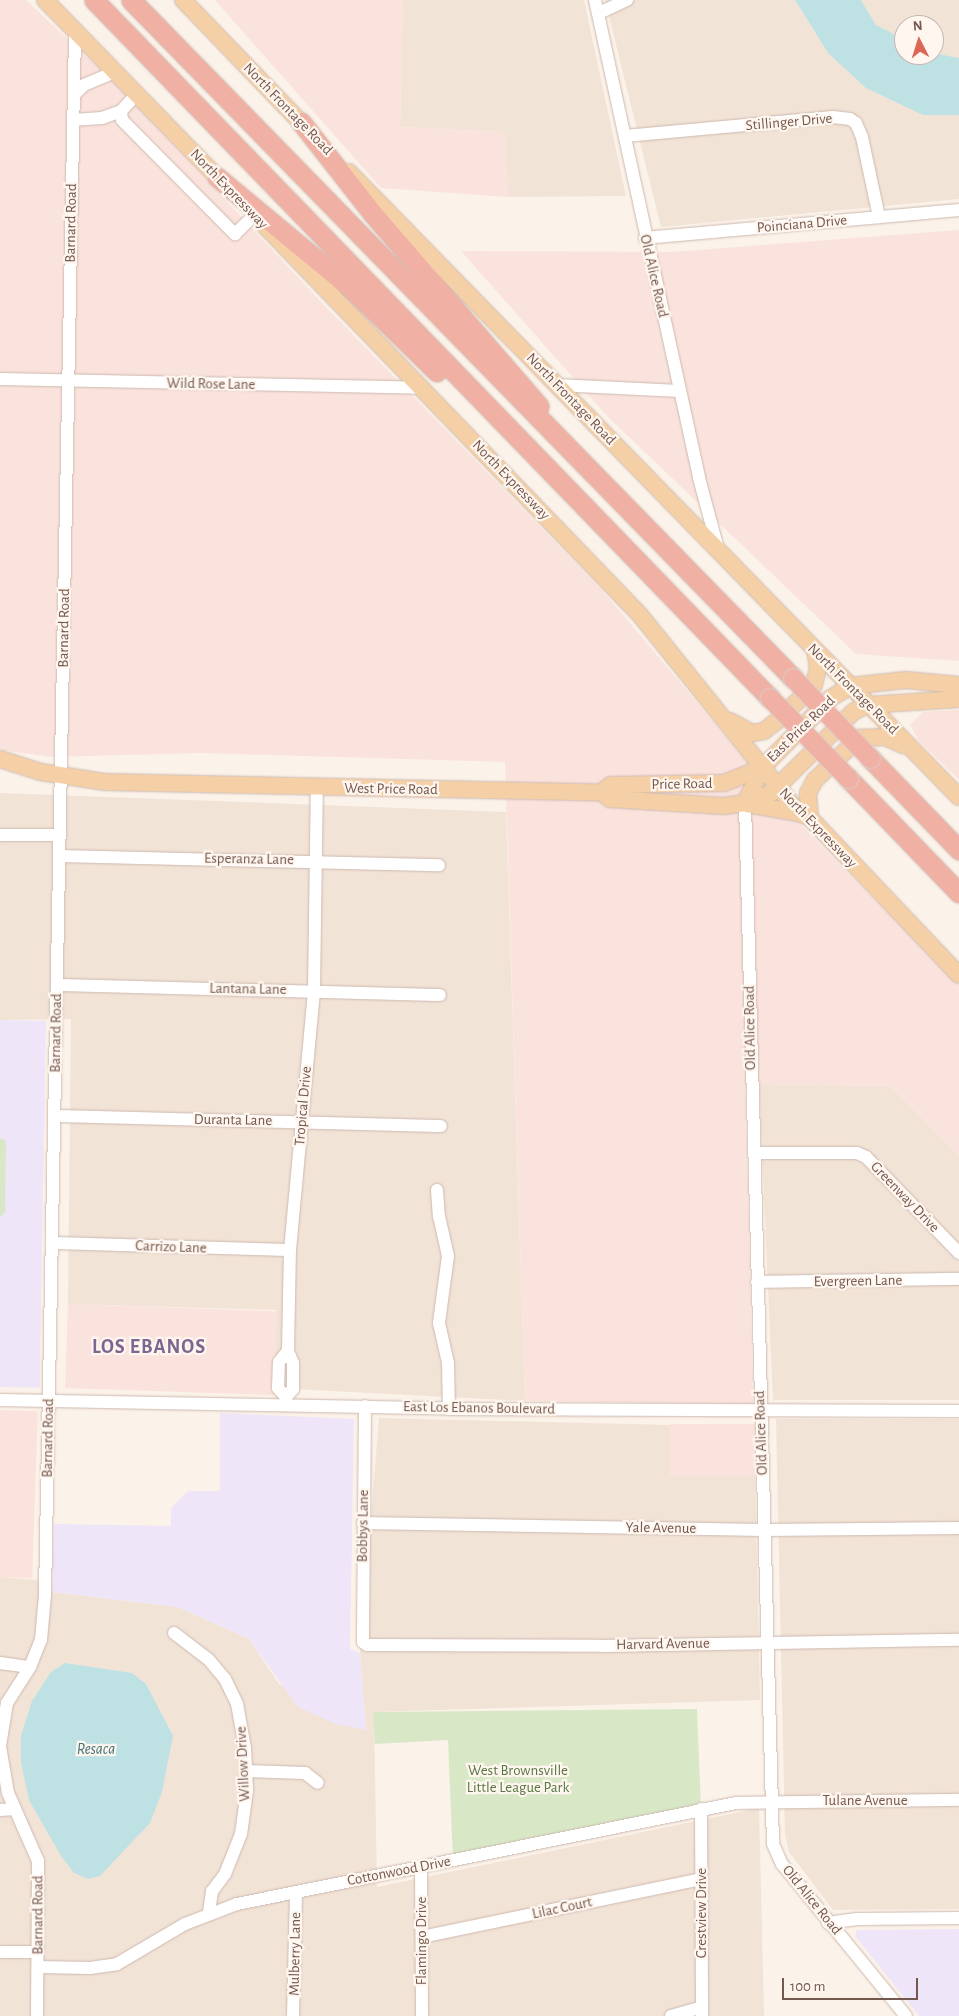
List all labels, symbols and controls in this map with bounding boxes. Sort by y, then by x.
north arrow [894,15,944,65]
text: N [912,19,923,33]
street label: North Frontage Road [239,59,337,159]
street label: Stillinger Drive [745,109,833,135]
street label: North Expressway [186,145,272,233]
street label: Barnard Road [61,183,81,263]
street label: Poinciana Drive [756,211,848,237]
street label: Old Alice Road [636,233,672,319]
street label: North Frontage Road [522,349,620,449]
street label: Wild Rose Lane [166,374,256,394]
street label: North Expressway [468,436,554,524]
street label: Barnard Road [54,588,74,668]
street label: North Frontage Road [804,640,902,738]
street label: East Price Road [763,692,839,766]
street label: Price Road [651,774,713,794]
street label: West Price Road [344,779,438,799]
street label: North Expressway [775,784,861,872]
street label: Esperanza Lane [204,849,294,869]
street label: Lantana Lane [209,979,287,999]
street label: Old Alice Road [740,986,760,1070]
street label: Barnard Road [46,993,66,1073]
street label: Tropical Drive [291,1065,315,1147]
street label: Duranta Lane [194,1110,272,1130]
street label: Greenway Drive [867,1158,943,1236]
street label: Carrizo Lane [135,1237,207,1257]
street label: Evergreen Lane [814,1271,902,1291]
district label: LOS EBANOS [91,1335,207,1359]
street label: Old Alice Road [751,1390,771,1476]
street label: Barnard Road [38,1398,58,1478]
street label: East Los Ebanos Boulevard [403,1398,555,1418]
street label: Bobbys Lane [353,1490,373,1562]
street label: Yale Avenue [625,1518,697,1538]
street label: Harvard Avenue [616,1634,710,1654]
street label: Willow Drive [232,1726,254,1802]
water label: Resaca [77,1739,115,1759]
park label: West Brownsville Little League Park [467,1761,569,1796]
street label: Tulane Avenue [822,1792,908,1810]
street label: Cottonwood Drive [346,1852,452,1890]
street label: Old Alice Road [778,1862,846,1938]
street label: Crestview Drive [693,1868,711,1958]
street label: Barnard Road [29,1875,47,1955]
street label: Lilac Court [530,1893,594,1923]
street label: Flamingo Drive [413,1897,431,1985]
street label: Mulberry Lane [285,1912,305,1996]
scale bar [784,1968,920,2000]
text: 100 m [790,1979,825,1994]

